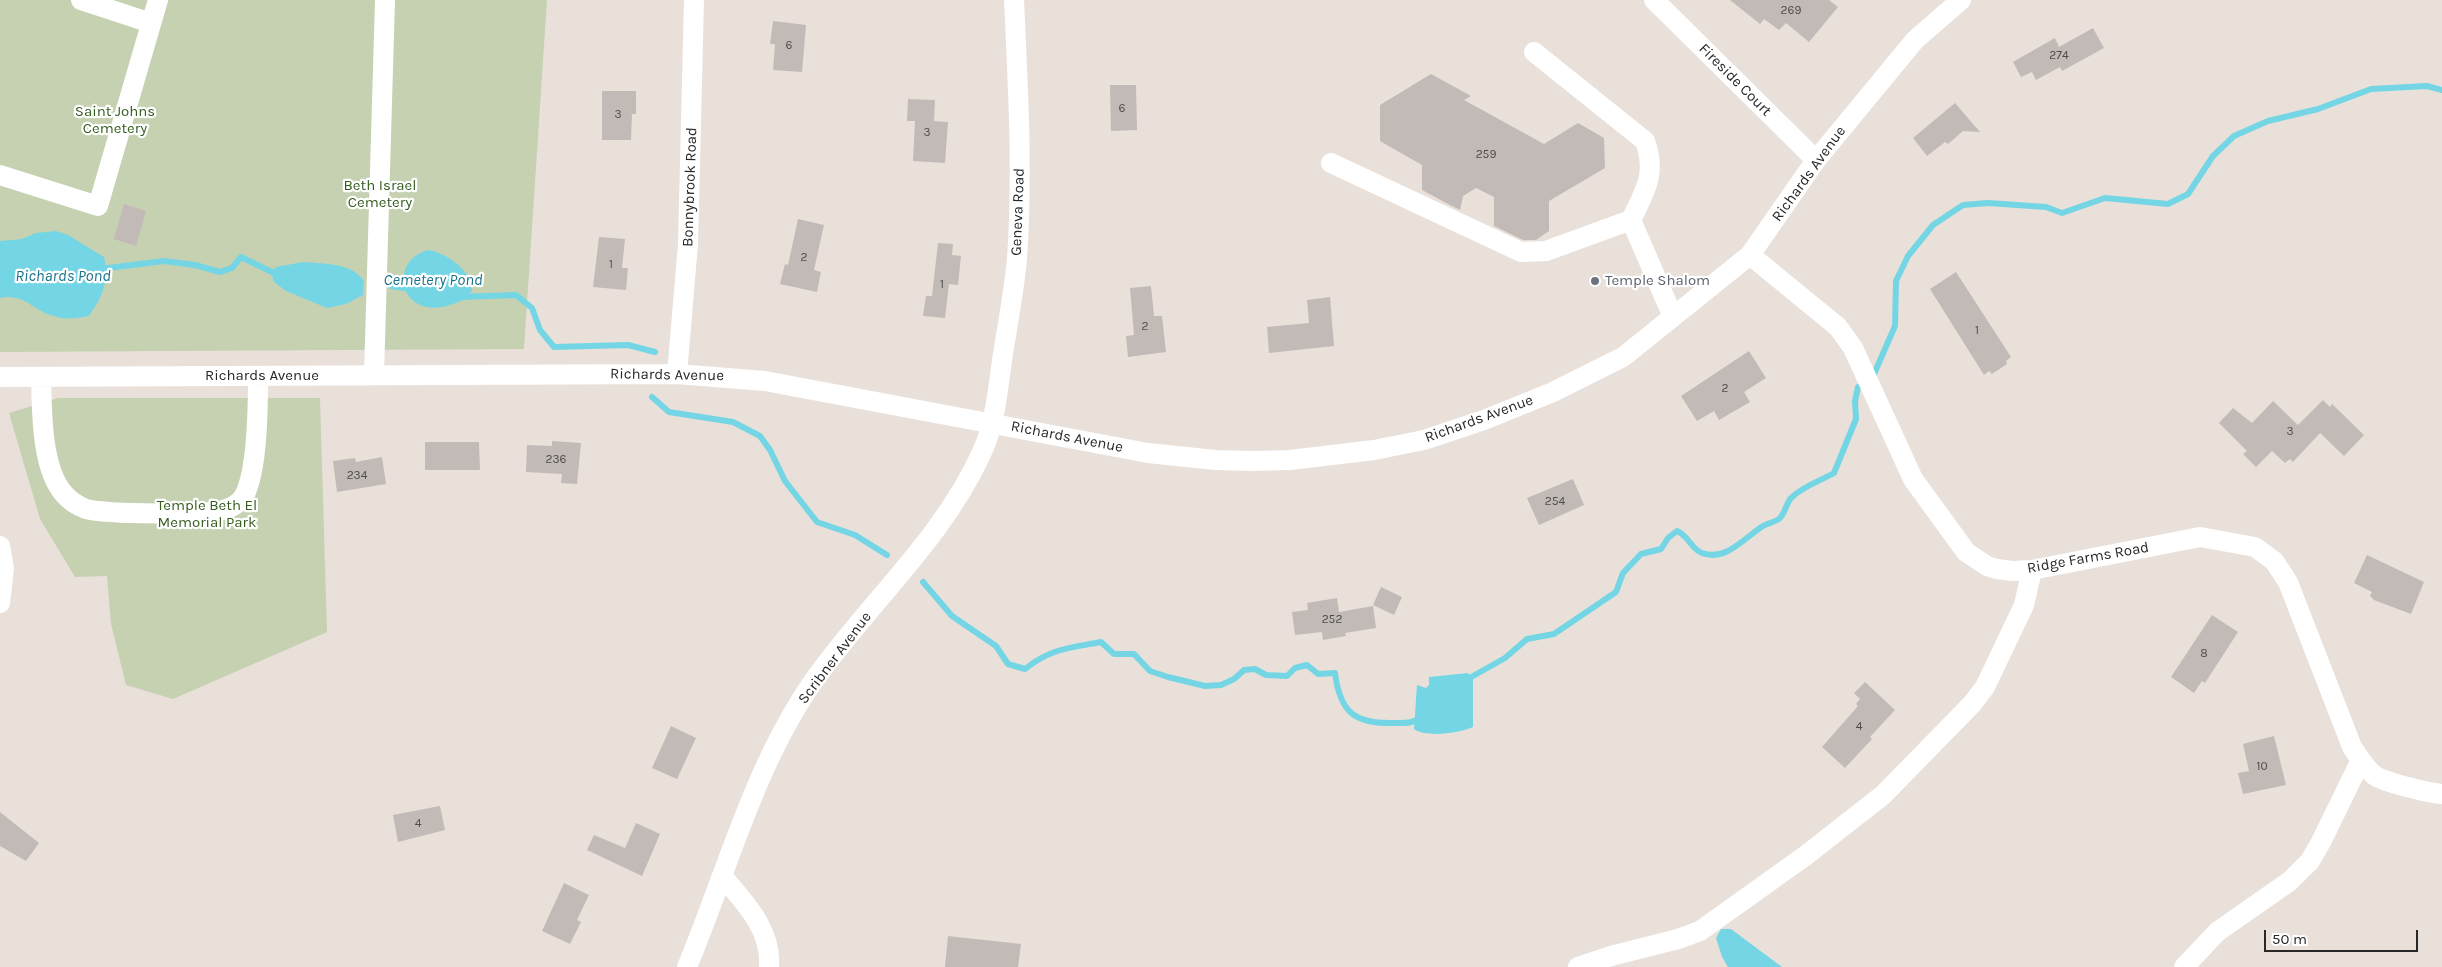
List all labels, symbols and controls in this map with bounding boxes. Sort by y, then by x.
house number: 269 [1781,4,1801,18]
house number: 6 [786,39,792,53]
street label: Fireside Court [1695,40,1775,120]
house number: 274 [2049,49,2069,63]
house number: 6 [1119,102,1125,116]
park label: Saint Johns Cemetery [75,103,155,138]
house number: 3 [614,108,622,122]
street label: Richards Avenue [1768,123,1850,225]
house number: 3 [923,126,931,140]
street label: Bonnybrook Road [679,127,701,247]
house number: 259 [1476,148,1496,162]
street label: Geneva Road [1007,168,1029,256]
park label: Beth Israel Cemetery [344,177,416,212]
house number: 2 [801,251,807,265]
house number: 1 [609,258,613,272]
water label: Richards Pond [15,266,111,286]
water label: Cemetery Pond [384,270,482,290]
place label: Temple Shalom [1605,272,1710,290]
marker: Temple Shalom [1589,275,1601,287]
house number: 1 [940,278,944,292]
house number: 2 [1142,320,1148,334]
house number: 1 [1975,324,1979,338]
street label: Richards Avenue [610,365,724,385]
street label: Richards Avenue [205,367,319,385]
house number: 2 [1722,382,1728,396]
street label: Richards Avenue [1422,391,1536,447]
street label: Richards Avenue [1009,417,1125,457]
house number: 3 [2286,425,2294,439]
house number: 236 [546,453,566,467]
house number: 234 [347,469,367,483]
house number: 254 [1545,495,1565,509]
park label: Temple Beth El Memorial Park [157,497,257,532]
street label: Ridge Farms Road [2026,538,2150,578]
street label: Scribner Avenue [795,608,875,708]
house number: 252 [1322,613,1342,627]
house number: 8 [2200,647,2208,661]
house number: 4 [1856,720,1862,734]
house number: 10 [2256,760,2268,774]
house number: 4 [415,817,421,831]
scale bar [2267,920,2421,952]
text: 50 m [2272,930,2307,948]

